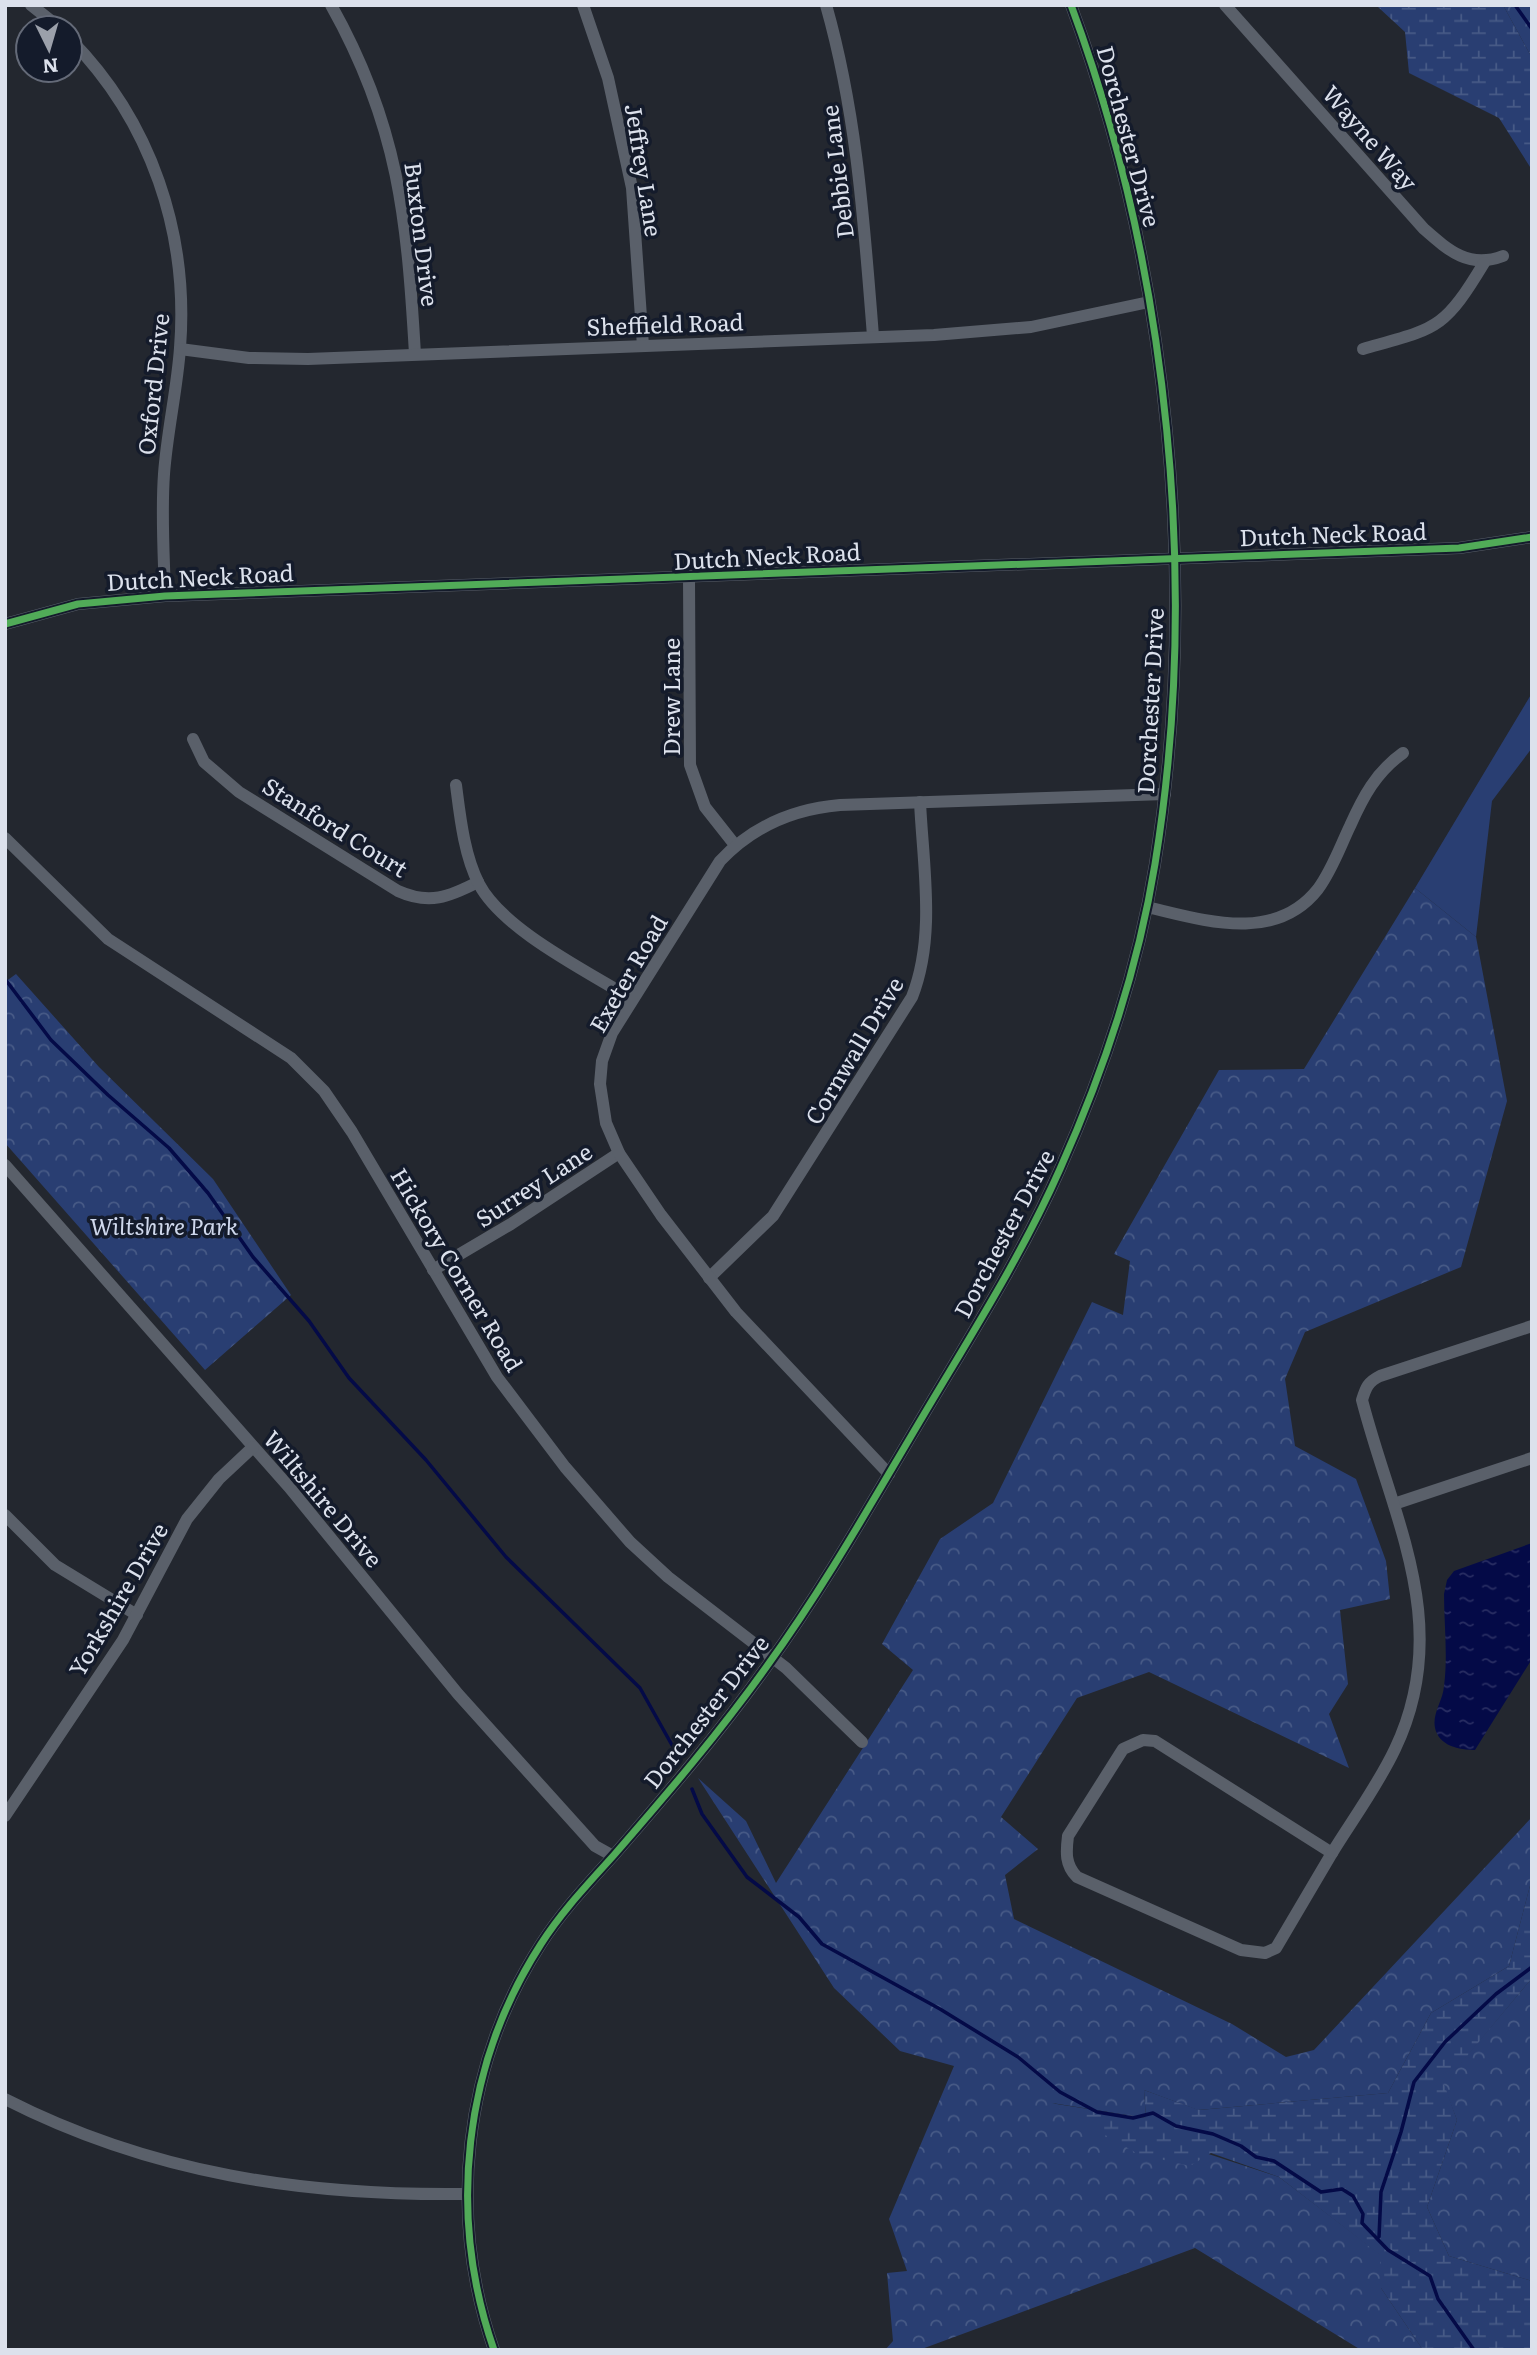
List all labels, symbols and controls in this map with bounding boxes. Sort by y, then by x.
north arrow [14,14,84,84]
street label: Dorchester Drive [1089,42,1171,230]
text: N [41,52,60,82]
street label: Wayne Way [1316,77,1427,198]
street label: Jeffrey Lane [618,101,672,239]
street label: Debbie Lane [811,103,861,241]
street label: Buxton Drive [397,160,449,308]
street label: Sheffield Road [586,303,744,343]
street label: Oxford Drive [128,311,176,456]
street label: Dutch Neck Road [1239,513,1427,553]
street label: Dutch Neck Road [672,533,862,577]
street label: Dutch Neck Road [105,554,295,598]
street label: Dorchester Drive [1127,607,1171,795]
street label: Drew Lane [653,638,687,756]
street label: Stanford Court [257,768,416,885]
street label: Exeter Road [580,908,674,1038]
street label: Cornwall Drive [795,970,911,1130]
street label: Surrey Lane [468,1134,598,1234]
street label: Dorchester Drive [944,1143,1062,1323]
street label: Hickory Corner Road [384,1161,532,1377]
park label: Wiltshire Park [90,1208,239,1242]
street label: Wiltshire Drive [257,1422,392,1574]
street label: Yorkshire Drive [59,1516,175,1682]
street label: Dorchester Drive [634,1627,776,1795]

